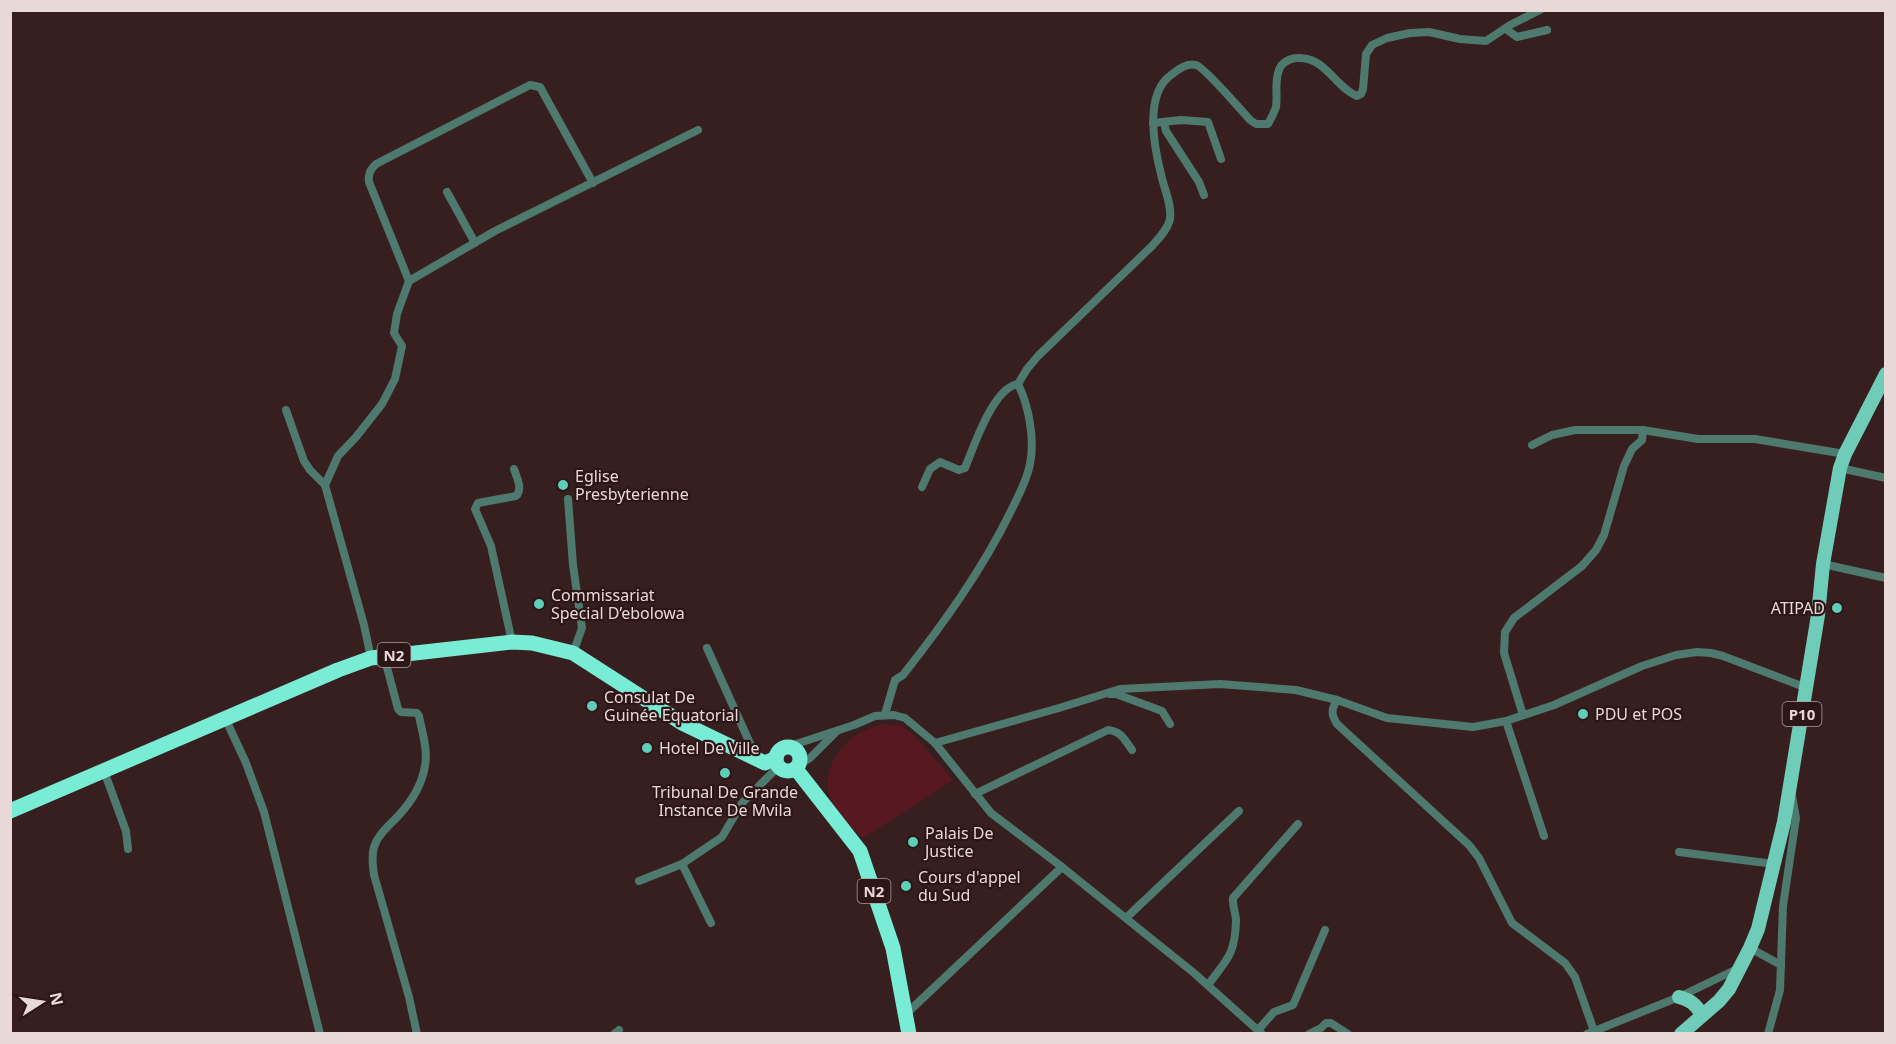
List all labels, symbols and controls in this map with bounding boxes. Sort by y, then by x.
place label: Eglise Presbyterienne [575,465,689,505]
marker: Eglise Presbyterienne [556,478,570,492]
place label: Commissariat Special D’ebolowa [551,584,685,624]
marker: Commissariat Special D’ebolowa [532,597,546,611]
place label: ATIPAD [1771,597,1825,619]
marker: ATIPAD [1830,601,1844,615]
road number: N2 [378,643,410,667]
place label: Consulat De Guinée Equatorial [604,686,739,726]
marker: Consulat De Guinée Equatorial [585,699,599,713]
road number: P10 [1782,702,1822,726]
place label: PDU et POS [1595,703,1682,725]
marker: PDU et POS [1576,707,1590,721]
place label: Hotel De Ville [659,737,760,759]
marker: Hotel De Ville [640,741,654,755]
marker: Tribunal De Grande Instance De Mvila [718,766,732,780]
place label: Tribunal De Grande Instance De Mvila [652,781,798,821]
place label: Palais De Justice [923,822,993,862]
marker: Palais De Justice [906,835,920,849]
place label: Cours d'appel du Sud [918,866,1021,906]
road number: N2 [858,879,890,903]
marker: Cours d'appel du Sud [899,879,913,893]
north arrow [12,972,72,1032]
text: N [45,990,69,1008]

